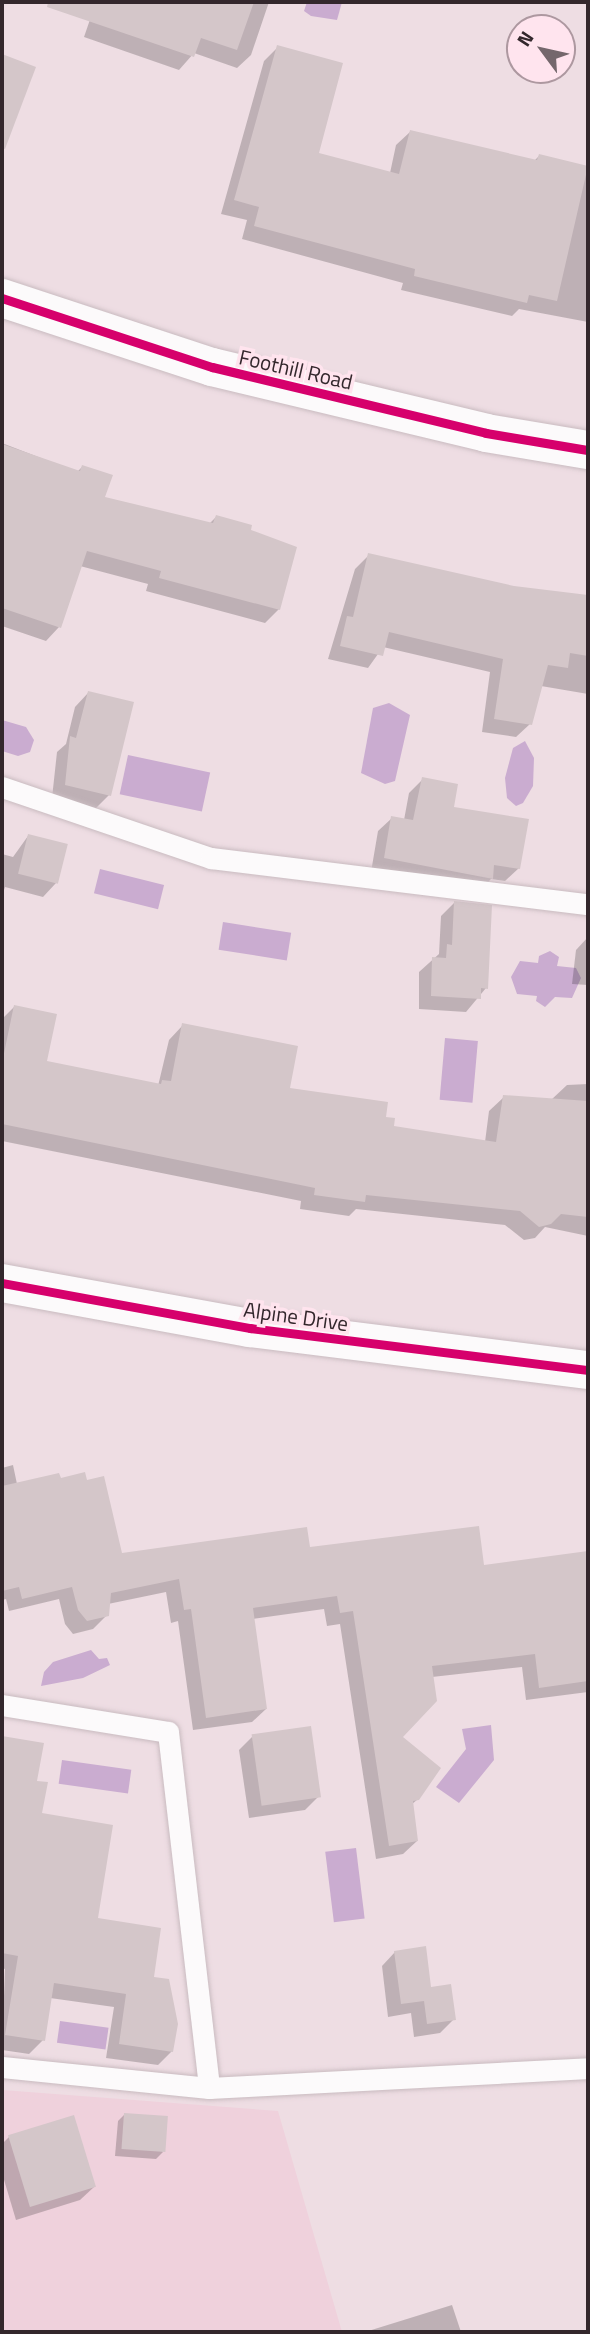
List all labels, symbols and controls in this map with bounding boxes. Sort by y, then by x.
north arrow [506,14,576,84]
text: N [509,25,540,52]
street label: Foothill Road [237,344,355,394]
street label: Alpine Drive [242,1296,350,1336]

